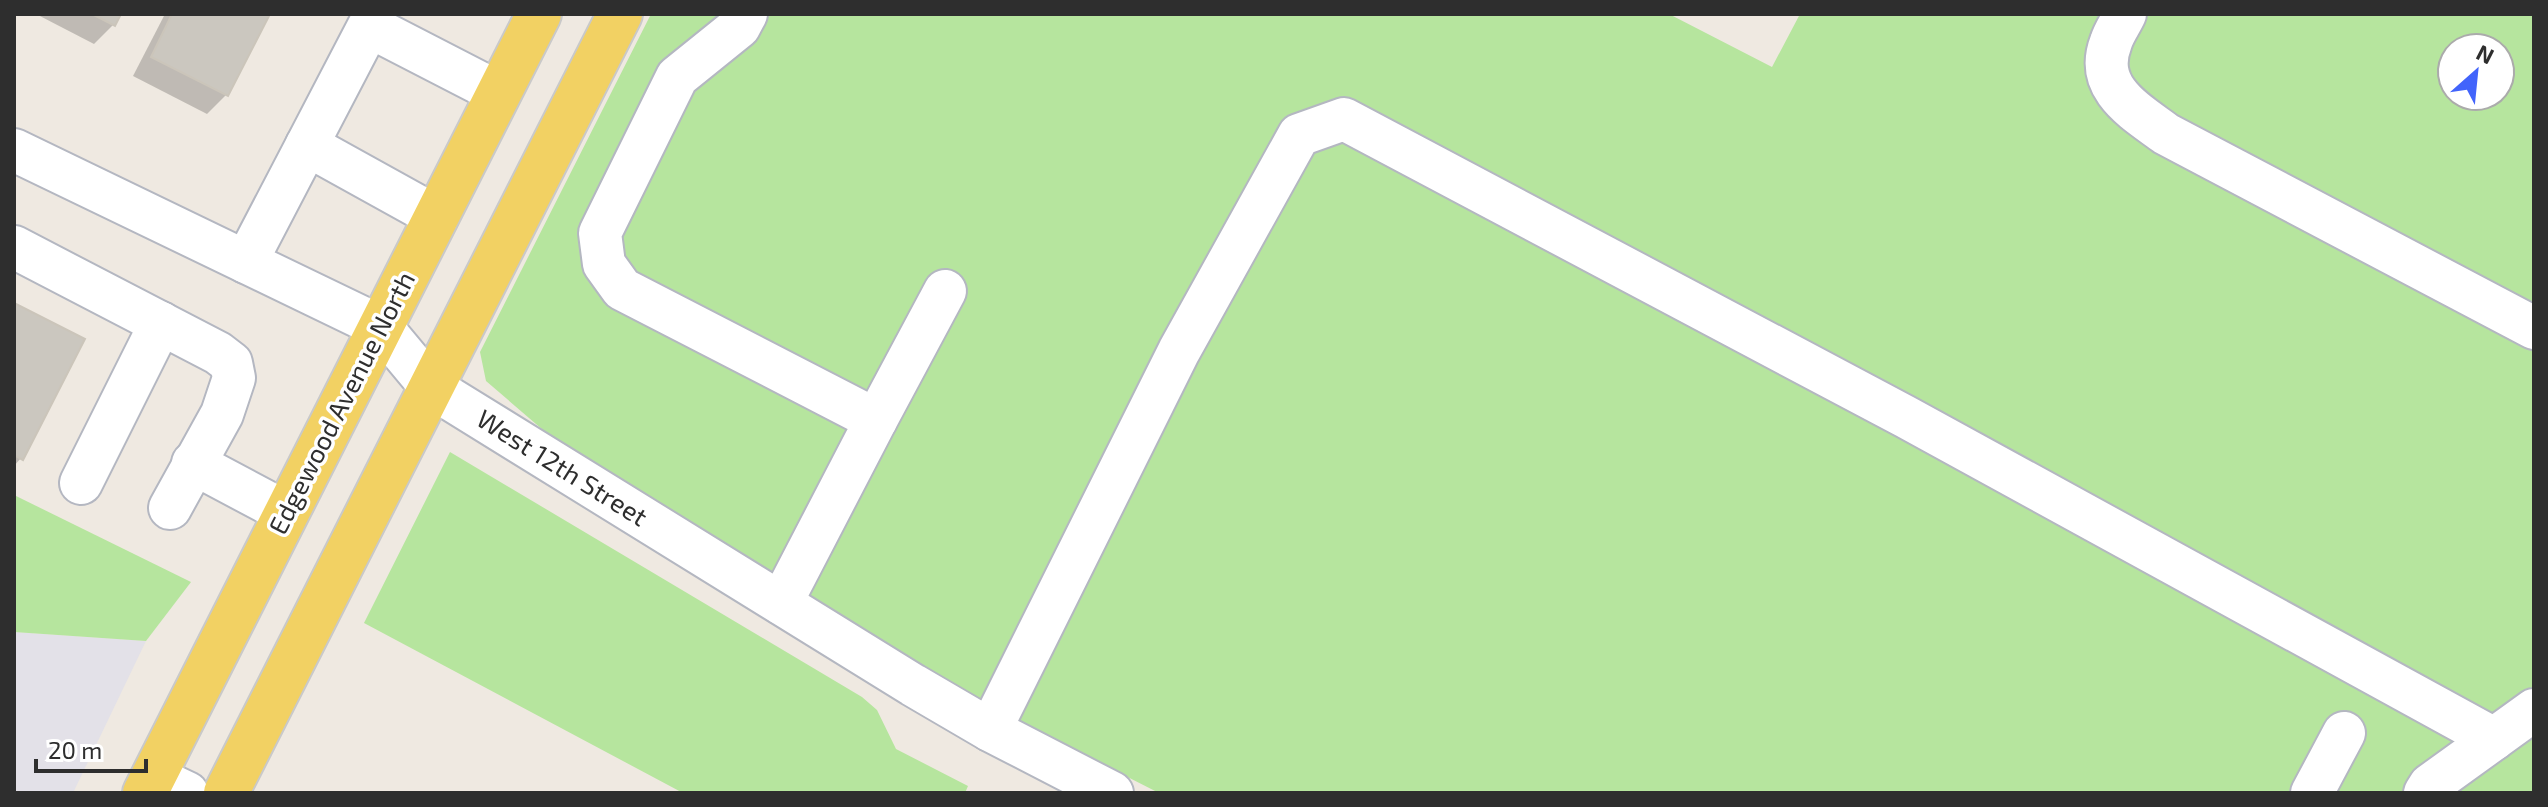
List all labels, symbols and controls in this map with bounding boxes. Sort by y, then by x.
north arrow [2436,32,2516,112]
text: N [2473,38,2499,68]
street label: Edgewood Avenue North [261,266,420,539]
street label: West 12th Street [472,402,654,532]
scale bar [36,723,146,773]
text: 20 m [48,735,102,764]

